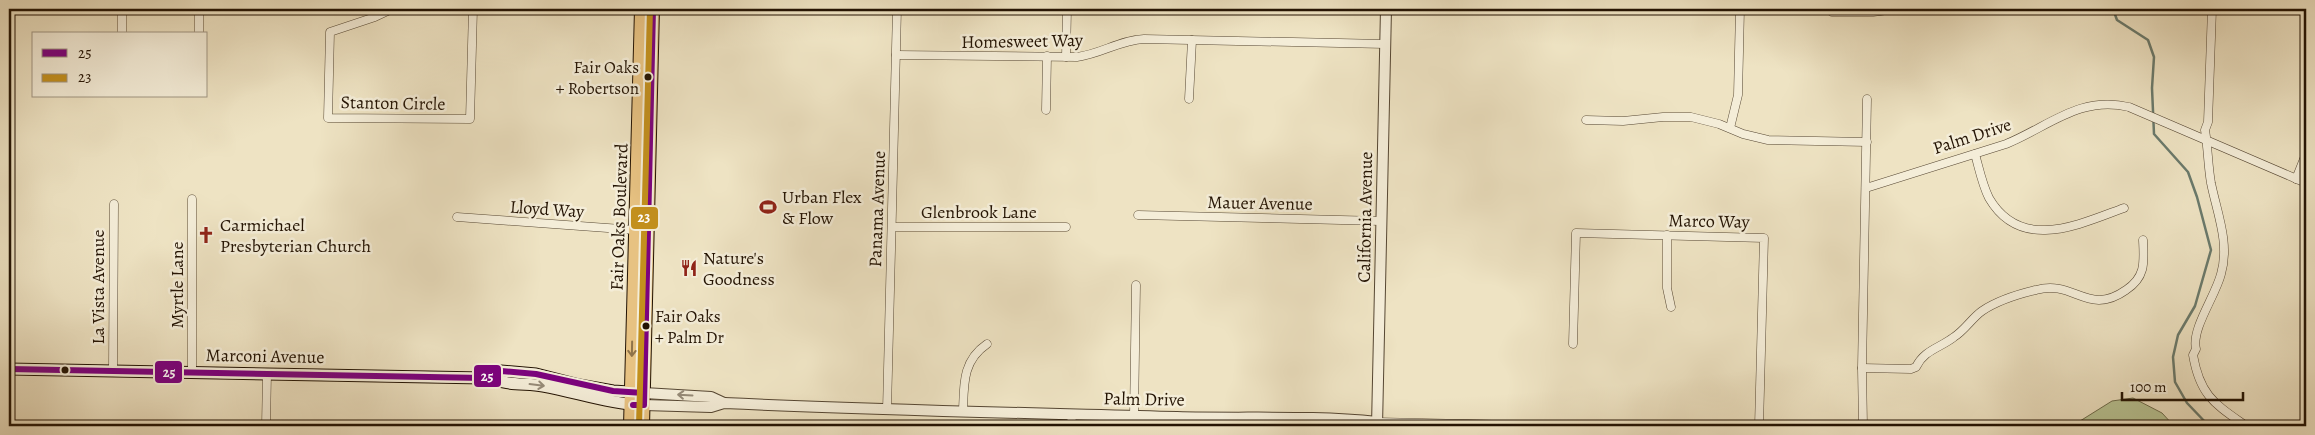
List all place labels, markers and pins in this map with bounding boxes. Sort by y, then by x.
place label: Fair Oaks + Robertson [556,56,639,100]
marker: Fair Oaks + Robertson [643,72,653,82]
place label: Urban Flex & Flow [782,185,862,230]
sports icon: Urban Flex & Flow [758,197,778,217]
place label: Carmichael Presbyterian Church [220,213,371,258]
church icon: Carmichael Presbyterian Church [196,225,216,245]
place label: Nature's Goodness [703,246,775,291]
restaurant icon: Nature's Goodness [679,258,699,278]
place label: Fair Oaks + Palm Dr [655,305,725,349]
marker: Fair Oaks + Palm Dr [641,321,651,331]
unlabelled marker [60,365,70,375]

